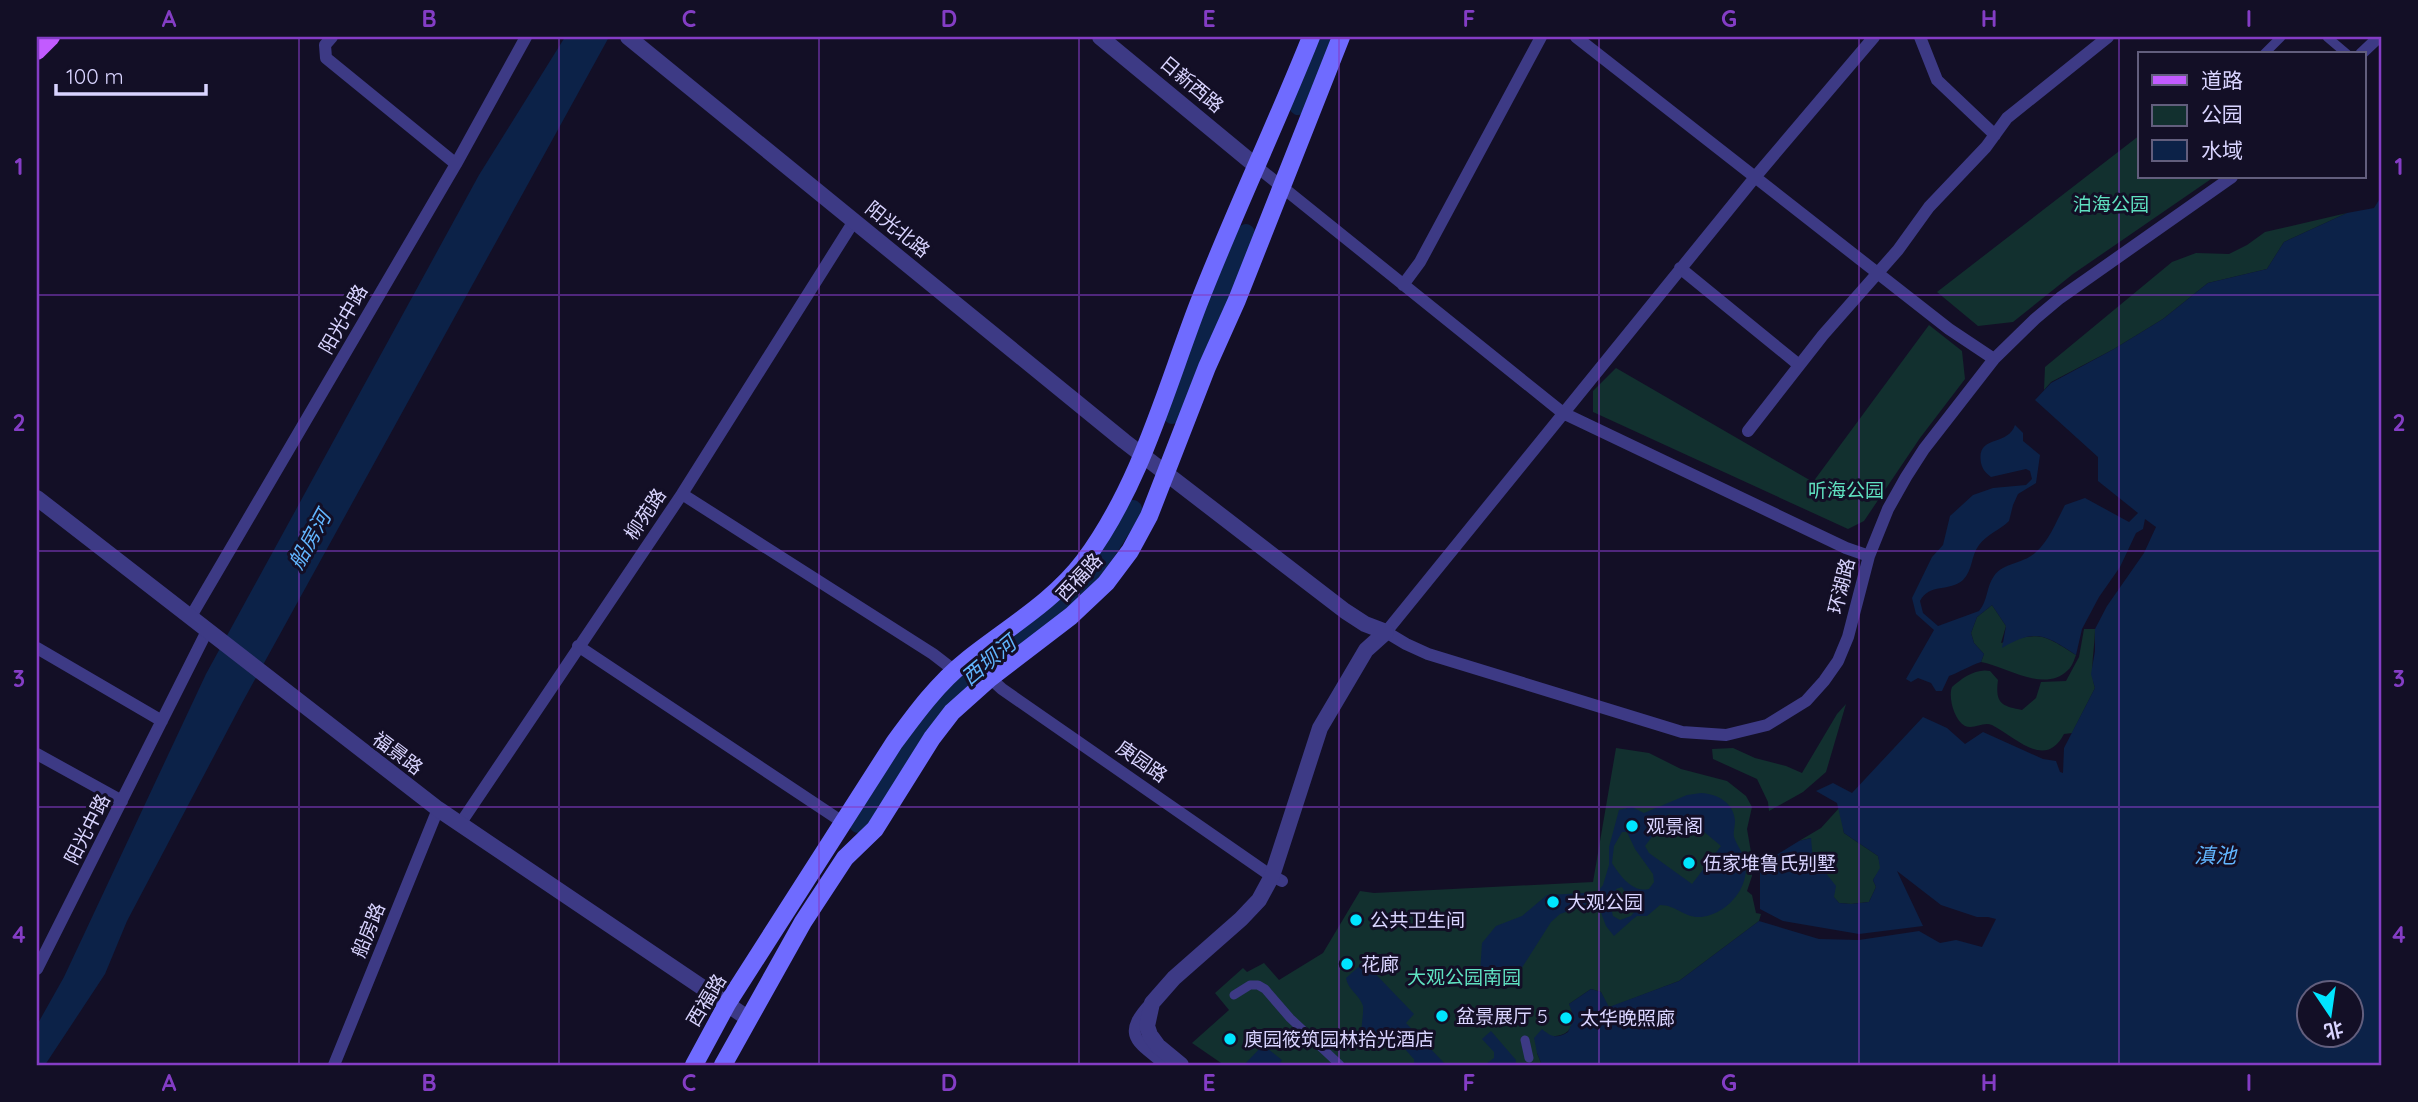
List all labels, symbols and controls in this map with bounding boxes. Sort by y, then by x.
text: A [162,4,177,33]
text: B [421,4,437,33]
text: C [682,4,696,33]
text: D [941,4,957,33]
text: E [1202,4,1216,33]
text: F [1463,4,1475,33]
text: G [1721,4,1737,33]
text: H [1981,4,1997,33]
text: I [2246,4,2252,33]
street label: 日新西路 [1155,50,1229,118]
scale bar [56,52,206,96]
legend [2138,52,2366,178]
text: 100 m [66,63,124,89]
text: 道路 [2201,67,2243,93]
text: 公园 [2201,101,2243,127]
text: 水域 [2201,137,2243,163]
text: 1 [15,152,23,181]
text: 1 [2395,152,2403,181]
park label: 泊海公园 [2073,192,2149,216]
street label: 阳光北路 [861,196,935,262]
street label: 阳光中路 [314,280,372,358]
text: 2 [12,408,26,437]
text: 2 [2392,408,2406,437]
park label: 听海公园 [1808,478,1884,502]
street label: 柳苑路 [619,484,671,544]
water label: 船房河 [282,502,338,573]
street label: 西福路 [1051,548,1107,606]
street label: 环湖路 [1822,555,1860,617]
water label: 西坝河 [956,627,1024,690]
text: 3 [13,664,25,693]
text: 3 [2393,664,2405,693]
street label: 福景路 [368,726,428,780]
street label: 庚园路 [1112,735,1172,787]
street label: 阳光中路 [59,790,115,868]
place label: 观景阁 [1646,814,1703,838]
marker: 观景阁 [1624,818,1640,834]
water label: 滇池 [2194,842,2238,868]
place label: 伍家堆鲁氏别墅 [1703,851,1836,875]
marker: 伍家堆鲁氏别墅 [1681,855,1697,871]
place label: 大观公园 [1567,890,1643,914]
marker: 大观公园 [1545,894,1561,910]
street label: 船房路 [346,899,390,961]
place label: 公共卫生间 [1370,908,1465,932]
marker: 公共卫生间 [1348,912,1364,928]
text: 4 [12,920,26,949]
text: 4 [2392,920,2406,949]
place label: 花廊 [1361,952,1399,976]
marker: 花廊 [1339,956,1355,972]
park label: 大观公园南园 [1407,965,1521,989]
street label: 西福路 [681,969,731,1031]
north arrow [2296,979,2366,1050]
place label: 盆景展厅 5 [1456,1004,1548,1028]
place label: 太华晚照廊 [1580,1006,1675,1030]
marker: 盆景展厅 5 [1434,1008,1450,1024]
marker: 太华晚照廊 [1558,1010,1574,1026]
text: 北 [2322,1017,2346,1044]
place label: 庾园筱筑园林拾光酒店 [1244,1027,1434,1051]
marker: 庾园筱筑园林拾光酒店 [1222,1031,1238,1047]
text: A [162,1068,177,1097]
text: B [421,1068,437,1097]
text: C [682,1068,696,1097]
text: D [941,1068,957,1097]
text: E [1202,1068,1216,1097]
text: F [1463,1068,1475,1097]
text: G [1721,1068,1737,1097]
text: H [1981,1068,1997,1097]
text: I [2246,1068,2252,1097]

